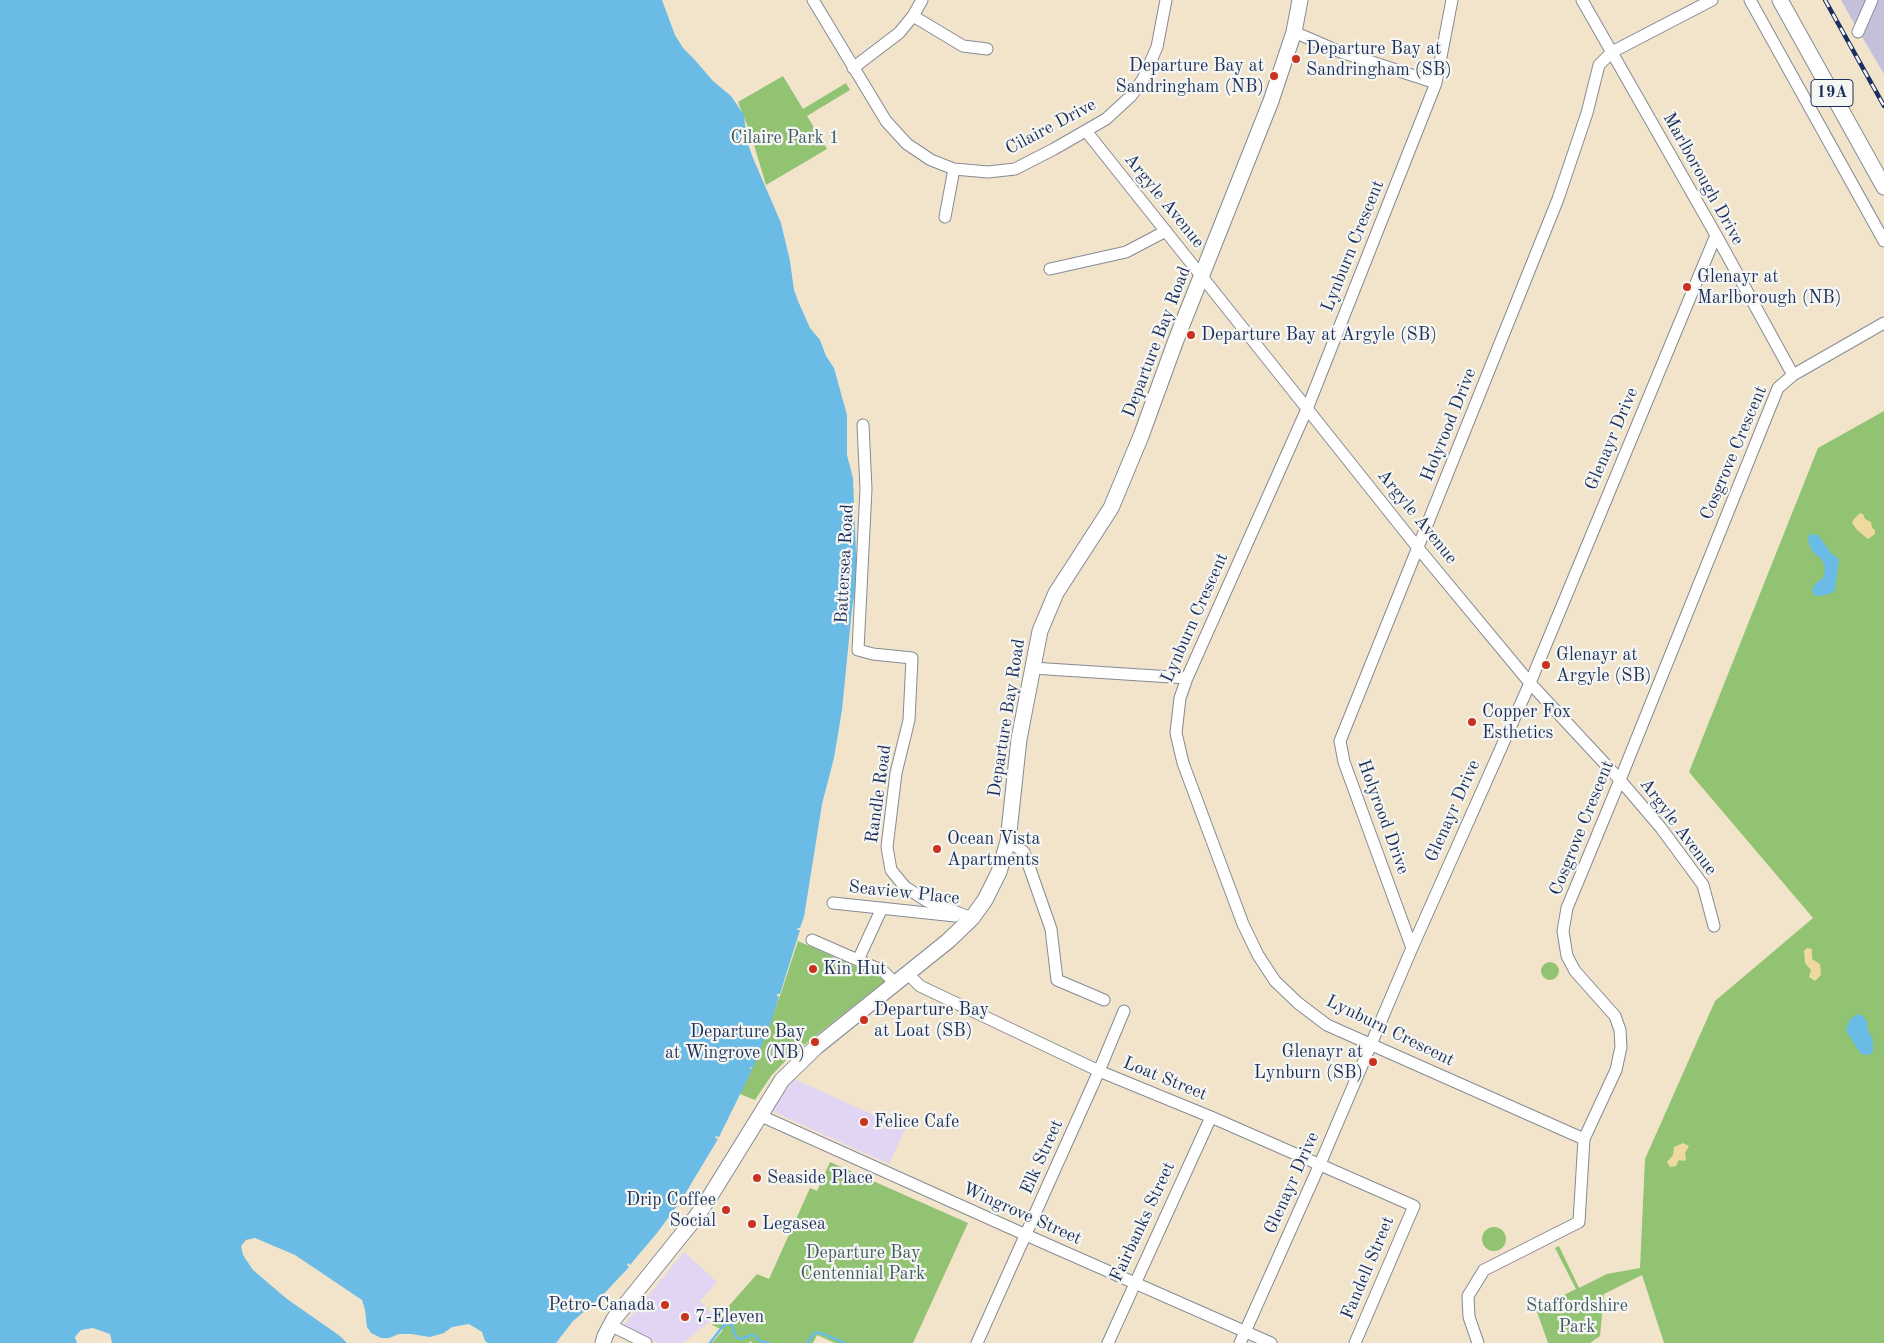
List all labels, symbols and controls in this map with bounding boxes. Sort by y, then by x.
place label: Departure Bay at Sandringham (SB) [1306,38,1452,80]
marker: Departure Bay at Sandringham (SB) [1290,53,1302,65]
place label: Departure Bay at Sandringham (NB) [1116,55,1264,98]
marker: Departure Bay at Sandringham (NB) [1268,70,1280,82]
road number: 19A [1811,80,1853,106]
street label: Cilaire Drive [1002,94,1100,160]
street label: Marlborough Drive [1658,109,1748,249]
park label: Cilaire Park 1 [731,127,839,149]
street label: Argyle Avenue [1119,149,1209,253]
street label: Lynburn Crescent [1317,177,1389,315]
street label: Departure Bay Road [1118,263,1196,421]
place label: Glenayr at Marlborough (NB) [1697,266,1841,308]
marker: Glenayr at Marlborough (NB) [1681,281,1693,293]
place label: Departure Bay at Argyle (SB) [1201,324,1437,346]
marker: Departure Bay at Argyle (SB) [1185,329,1197,341]
street label: Holyrood Drive [1416,365,1482,485]
street label: Cosgrove Crescent [1696,383,1772,523]
street label: Glenayr Drive [1581,384,1643,494]
street label: Argyle Avenue [1372,465,1462,569]
street label: Battersea Road [831,504,859,624]
street label: Lynburn Crescent [1157,550,1233,686]
street label: Departure Bay Road [984,637,1030,799]
place label: Glenayr at Argyle (SB) [1556,644,1651,686]
marker: Glenayr at Argyle (SB) [1540,659,1552,671]
place label: Copper Fox Esthetics [1482,701,1571,744]
marker: Copper Fox Esthetics [1466,716,1478,728]
street label: Randle Road [861,743,897,845]
street label: Holyrood Drive [1352,757,1414,877]
street label: Glenayr Drive [1421,757,1485,865]
street label: Cosgrove Crescent [1545,757,1619,899]
street label: Argyle Avenue [1635,774,1721,880]
place label: Ocean Vista Apartments [947,828,1040,871]
marker: Ocean Vista Apartments [931,843,943,855]
street label: Seaview Place [847,876,961,910]
place label: Kin Hut [823,958,886,980]
marker: Kin Hut [807,963,819,975]
street label: Lynburn Crescent [1322,991,1458,1071]
place label: Departure Bay at Loat (SB) [874,999,989,1042]
marker: Departure Bay at Loat (SB) [858,1014,870,1026]
place label: Departure Bay at Wingrove (NB) [665,1021,805,1064]
marker: Departure Bay at Wingrove (NB) [809,1036,821,1048]
place label: Glenayr at Lynburn (SB) [1254,1041,1363,1084]
street label: Loat Street [1120,1052,1210,1106]
marker: Glenayr at Lynburn (SB) [1367,1056,1379,1068]
place label: Felice Cafe [874,1111,959,1133]
marker: Felice Cafe [858,1116,870,1128]
street label: Elk Street [1016,1116,1068,1198]
street label: Glenayr Drive [1260,1129,1324,1237]
street label: Fairbanks Street [1106,1159,1180,1285]
place label: Seaside Place [767,1167,873,1189]
marker: Seaside Place [751,1172,763,1184]
street label: Wingrove Street [959,1178,1085,1250]
place label: Drip Coffee Social [626,1189,716,1232]
marker: Drip Coffee Social [720,1204,732,1216]
place label: Legasea [762,1213,826,1235]
street label: Fandell Street [1337,1213,1399,1323]
marker: Legasea [746,1218,758,1230]
park label: Departure Bay Centennial Park [801,1242,925,1284]
place label: Petro-Canada [548,1294,655,1316]
park label: Staffordshire Park [1526,1295,1628,1338]
marker: Petro-Canada [659,1299,671,1311]
place label: 7-Eleven [695,1306,764,1328]
marker: 7-Eleven [679,1311,691,1323]

